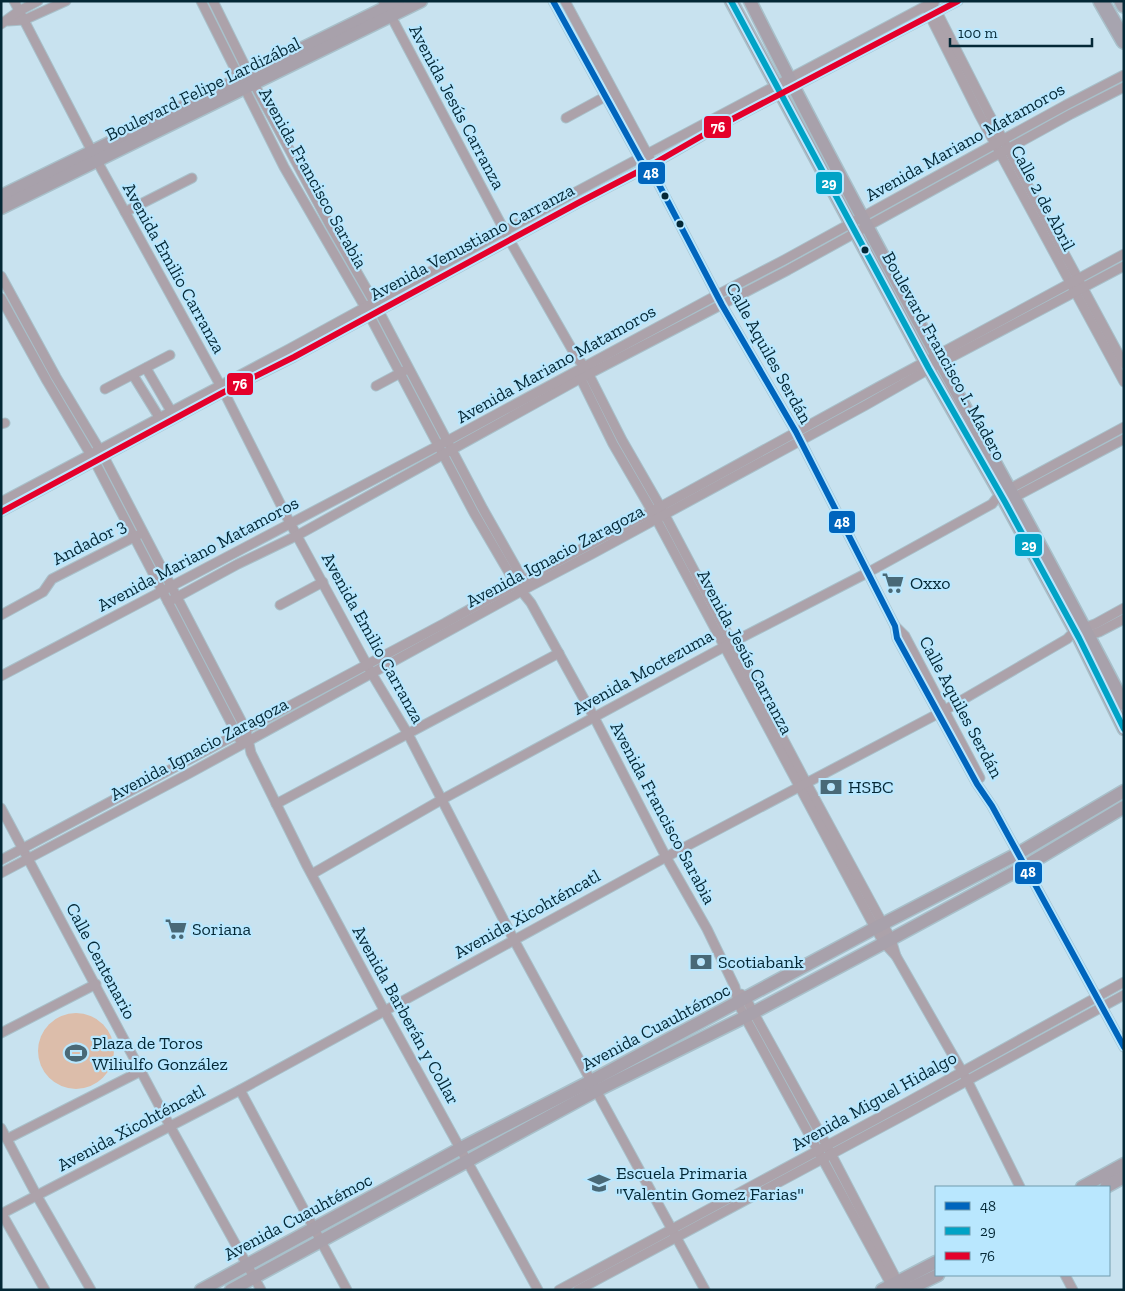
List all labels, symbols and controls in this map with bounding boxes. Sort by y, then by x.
scale bar [950,15,1092,47]
street label: Avenida Jesús Carranza [404,21,510,193]
text: 100 m [958,24,997,42]
street label: Boulevard Felipe Lardizábal [102,32,304,146]
street label: Avenida Mariano Matamoros [861,78,1069,206]
street label: Avenida Francisco Sarabia [254,84,372,273]
line badge: 76 [703,115,732,139]
text: 76 [711,119,726,136]
street label: Calle 2 de Abril [1006,141,1080,255]
line badge: 48 [637,161,666,185]
text: 48 [643,165,659,182]
line badge: 29 [815,171,843,195]
text: 29 [821,175,837,192]
street label: Avenida Emilio Carranza [118,179,230,358]
street label: Avenida Venustiano Carranza [366,179,578,305]
unlabelled marker [660,191,670,201]
unlabelled marker [675,219,685,229]
unlabelled marker [860,245,870,255]
street label: Boulevard Francisco I. Madero [877,248,1011,464]
street label: Calle Aquiles Serdán [721,279,817,428]
street label: Avenida Mariano Matamoros [452,300,660,428]
line badge: 76 [226,372,254,396]
text: 76 [233,376,248,393]
street label: Avenida Mariano Matamoros [94,491,302,616]
street label: Avenida Ignacio Zaragoza [462,500,648,612]
line badge: 48 [828,510,856,534]
street label: Andador 3 [48,514,130,570]
text: 48 [834,514,850,531]
line badge: 29 [1014,533,1043,557]
text: 29 [1021,537,1037,554]
street label: Avenida Emilio Carranza [317,549,429,728]
street label: Avenida Jesús Carranza [692,566,798,738]
supermarket icon: Oxxo [880,570,906,596]
place label: Oxxo [910,572,950,594]
street label: Avenida Moctezuma [569,624,717,720]
street label: Calle Aquiles Serdán [914,632,1008,782]
street label: Avenida Ignacio Zaragoza [106,693,292,805]
street label: Avenida Francisco Sarabia [606,718,721,908]
bank icon: HSBC [818,774,844,800]
place label: HSBC [848,776,894,798]
line badge: 48 [1014,861,1043,885]
text: 48 [1020,864,1036,881]
street label: Avenida Xicohténcatl [450,865,604,963]
street label: Calle Centenario [61,899,141,1023]
supermarket icon: Soriana [163,916,189,942]
place label: Soriana [192,918,251,940]
street label: Avenida Barberán y Collar [348,922,464,1108]
bank icon: Scotiabank [688,949,714,975]
place label: Scotiabank [718,951,804,973]
street label: Avenida Cuauhtémoc [578,979,734,1075]
place label: Plaza de Toros Wiliulfo González [92,1032,228,1075]
sports icon: Plaza de Toros Wiliulfo González [63,1040,89,1066]
street label: Avenida Miguel Hidalgo [788,1046,960,1156]
street label: Avenida Xicohténcatl [53,1080,209,1176]
place label: Escuela Primaria "Valentin Gomez Farias" [616,1162,804,1205]
street label: Avenida Cuauhtémoc [220,1169,376,1265]
school or university icon: Escuela Primaria "Valentin Gomez Farias" [586,1170,612,1196]
legend [935,1186,1110,1276]
text: 48 [980,1197,996,1215]
text: 29 [980,1222,996,1240]
text: 76 [980,1247,995,1265]

